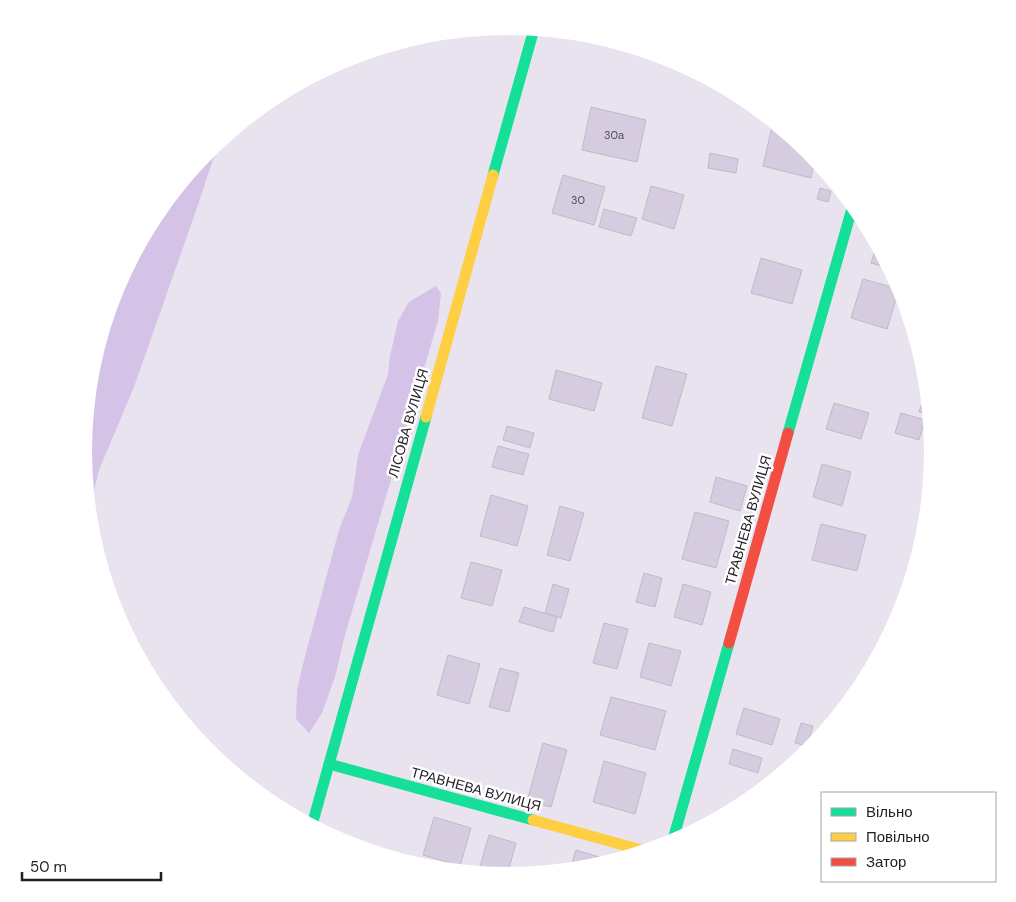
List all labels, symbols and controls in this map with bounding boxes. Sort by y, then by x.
house number: 30а [604,128,625,142]
house number: 30 [571,193,585,207]
street label: ЛІСОВА ВУЛИЦЯ [384,366,432,480]
street label: ТРАВНЕВА ВУЛИЦЯ [721,453,775,587]
street label: ТРАВНЕВА ВУЛИЦЯ [409,763,543,815]
legend [821,792,996,882]
text: Вільно [866,802,913,822]
text: Повільно [866,827,930,847]
scale bar [22,850,161,882]
text: Затор [866,852,906,872]
text: 50 m [30,857,67,877]

